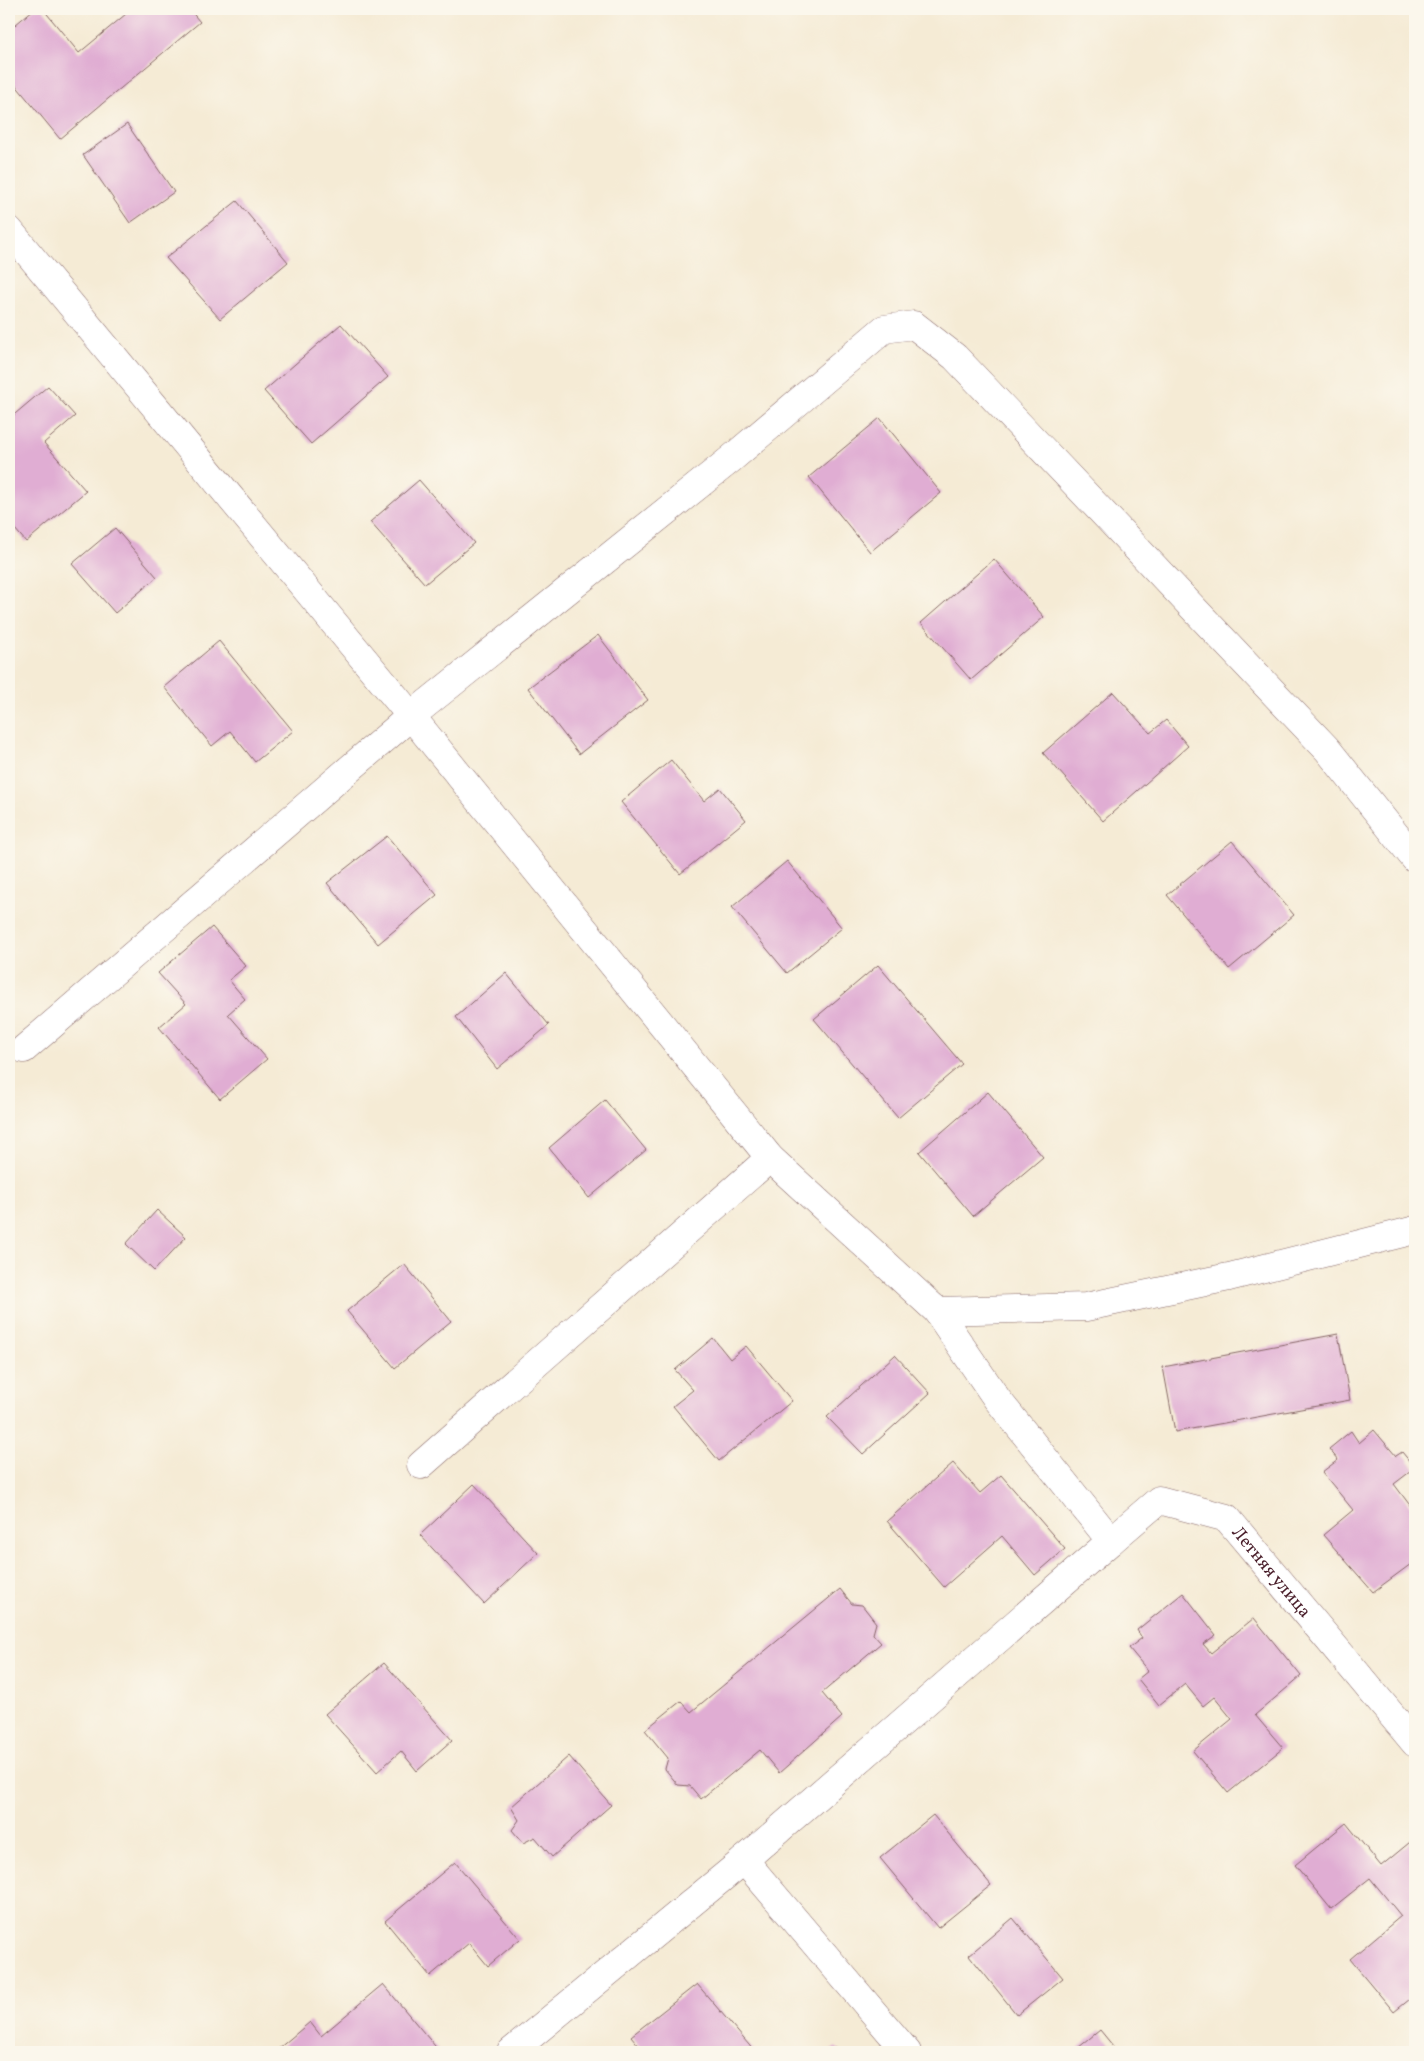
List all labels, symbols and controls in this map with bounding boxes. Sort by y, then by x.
street label: Летняя улица [1225,1521,1316,1624]

